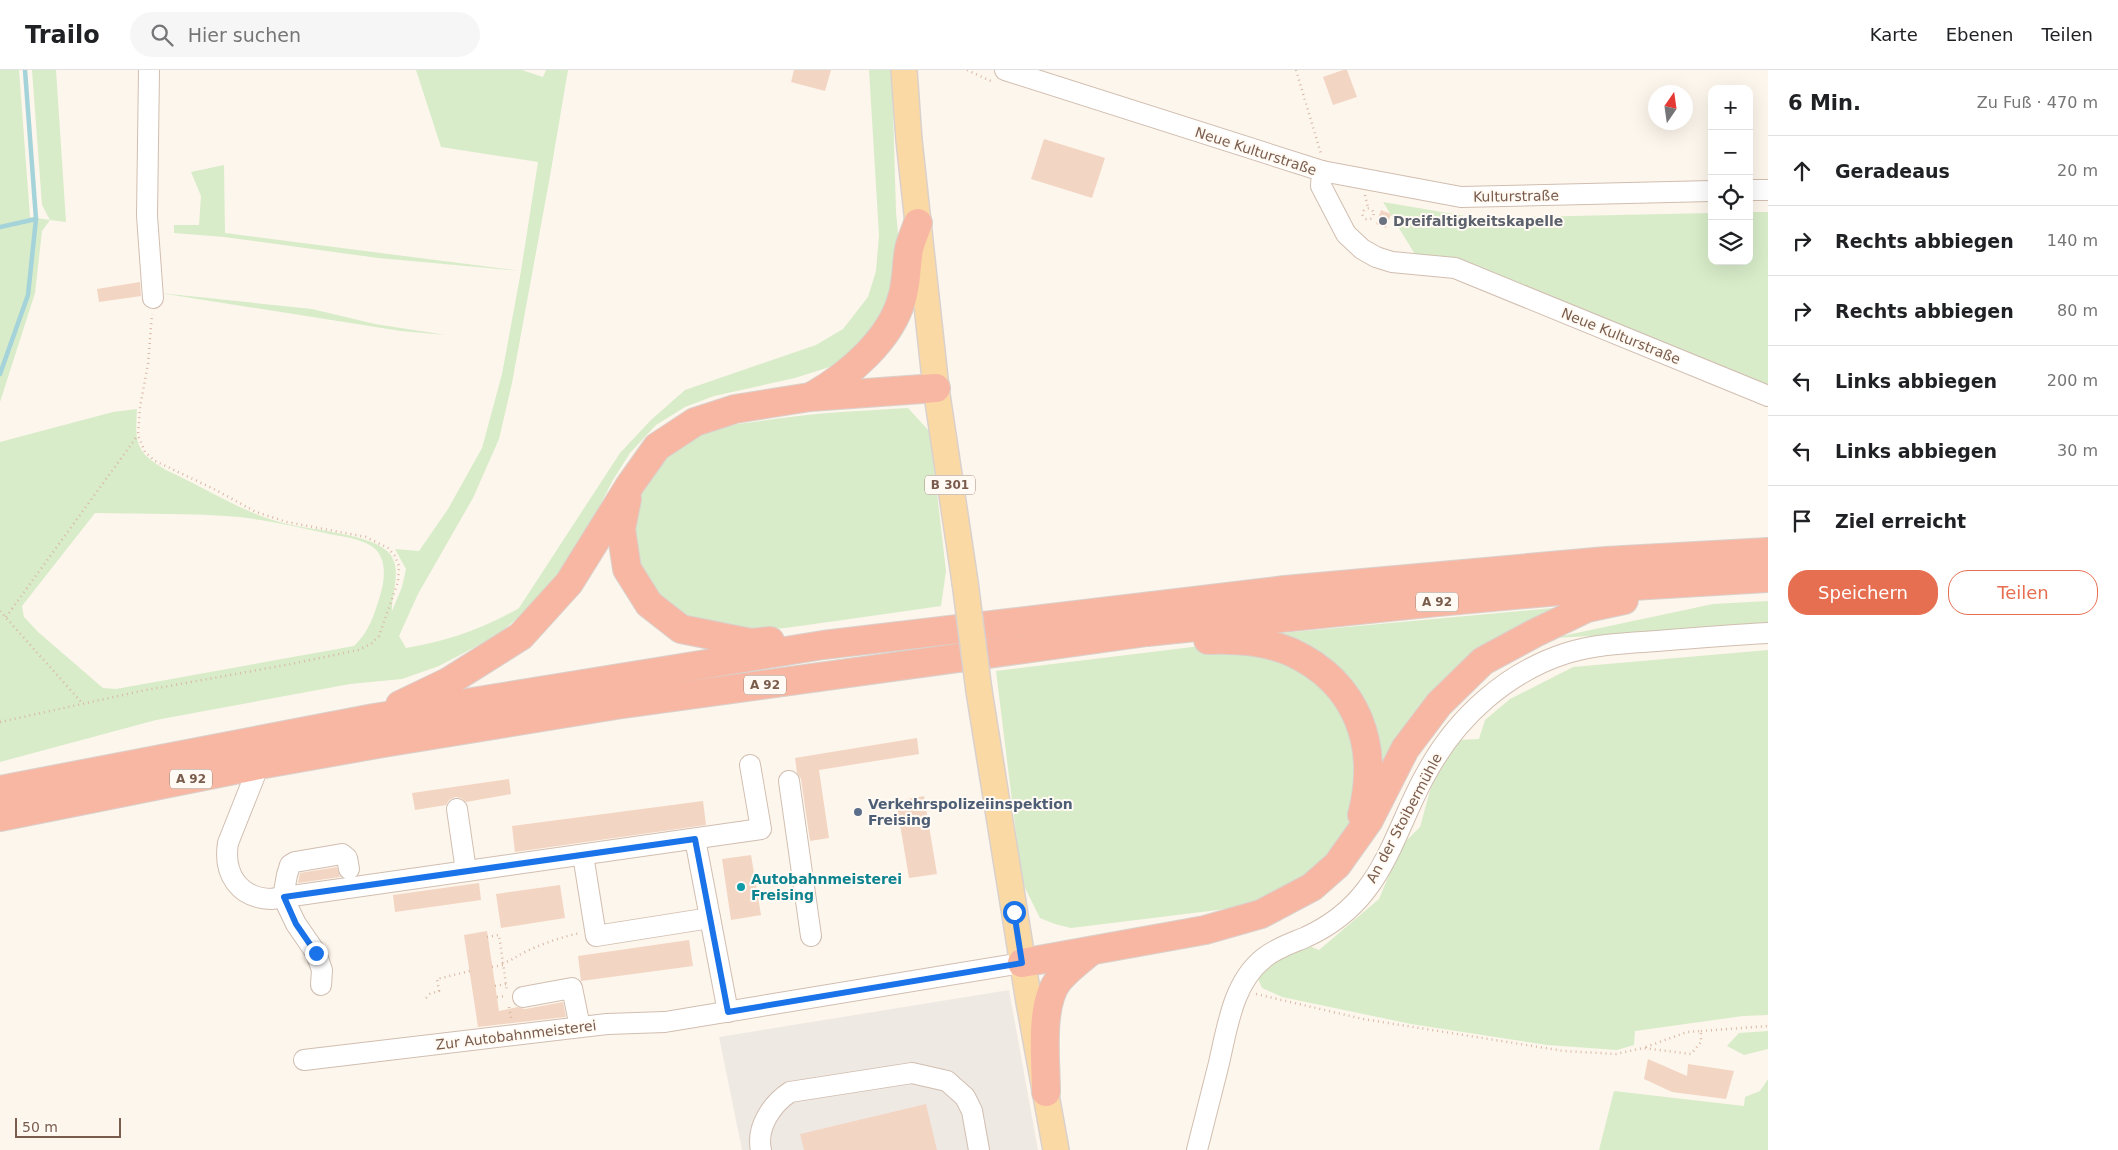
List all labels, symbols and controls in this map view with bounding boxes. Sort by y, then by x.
search box [130,12,480,57]
text: Trailo [25,21,100,49]
icon: search [148,21,176,49]
text: Hier suchen [188,24,301,46]
text: Karte [1870,24,1918,45]
text: Ebenen [1946,24,2014,45]
text: Teilen [2042,24,2093,45]
north arrow [1648,85,1693,130]
map controls [1708,85,1753,265]
button: + [1708,85,1753,130]
text: 6 Min. [1788,91,1861,115]
text: Zu Fuß · 470 m [1977,93,2098,112]
street label: Neue Kulturstraße [1193,124,1319,178]
button: − [1708,130,1753,175]
icon: ahead [1788,157,1816,185]
text: Geradeaus [1835,160,1950,182]
text: 20 m [2057,161,2098,180]
button: locate [1708,175,1753,220]
street label: Kulturstraße [1473,187,1559,205]
place label: Dreifaltigkeitskapelle [1393,213,1563,229]
marker: Dreifaltigkeitskapelle [1377,215,1389,227]
button: layers [1708,220,1753,265]
icon: right [1788,227,1816,255]
text: Rechts abbiegen [1835,230,2014,252]
text: 140 m [2047,231,2098,250]
icon: right [1788,297,1816,325]
text: Rechts abbiegen [1835,300,2014,322]
text: 80 m [2057,301,2098,320]
street label: Neue Kulturstraße [1559,305,1683,367]
icon: left [1788,367,1816,395]
text: Links abbiegen [1835,370,1997,392]
text: 200 m [2047,371,2098,390]
icon: left [1788,437,1816,465]
text: Links abbiegen [1835,440,1997,462]
text: 30 m [2057,441,2098,460]
road number: B 301 [925,476,975,494]
icon: arrive [1788,507,1816,535]
text: Ziel erreicht [1835,510,1966,532]
button: Speichern [1788,570,1938,615]
button: Teilen [1948,570,2098,615]
road number: A 92 [1416,592,1458,612]
road number: A 92 [744,676,786,694]
street label: An der Stoibermühle [1363,751,1445,885]
road number: A 92 [170,770,212,789]
place label: Verkehrspolizeiinspektion Freising [868,796,1073,828]
marker: Verkehrspolizeiinspektion Freising [852,806,864,818]
place label: Autobahnmeisterei Freising [751,871,902,903]
marker: Autobahnmeisterei Freising [735,881,747,893]
route start [1003,901,1026,924]
route end [305,942,328,965]
street label: Zur Autobahnmeisterei [435,1017,597,1053]
scale bar [15,1115,121,1138]
text: 50 m [22,1119,58,1135]

